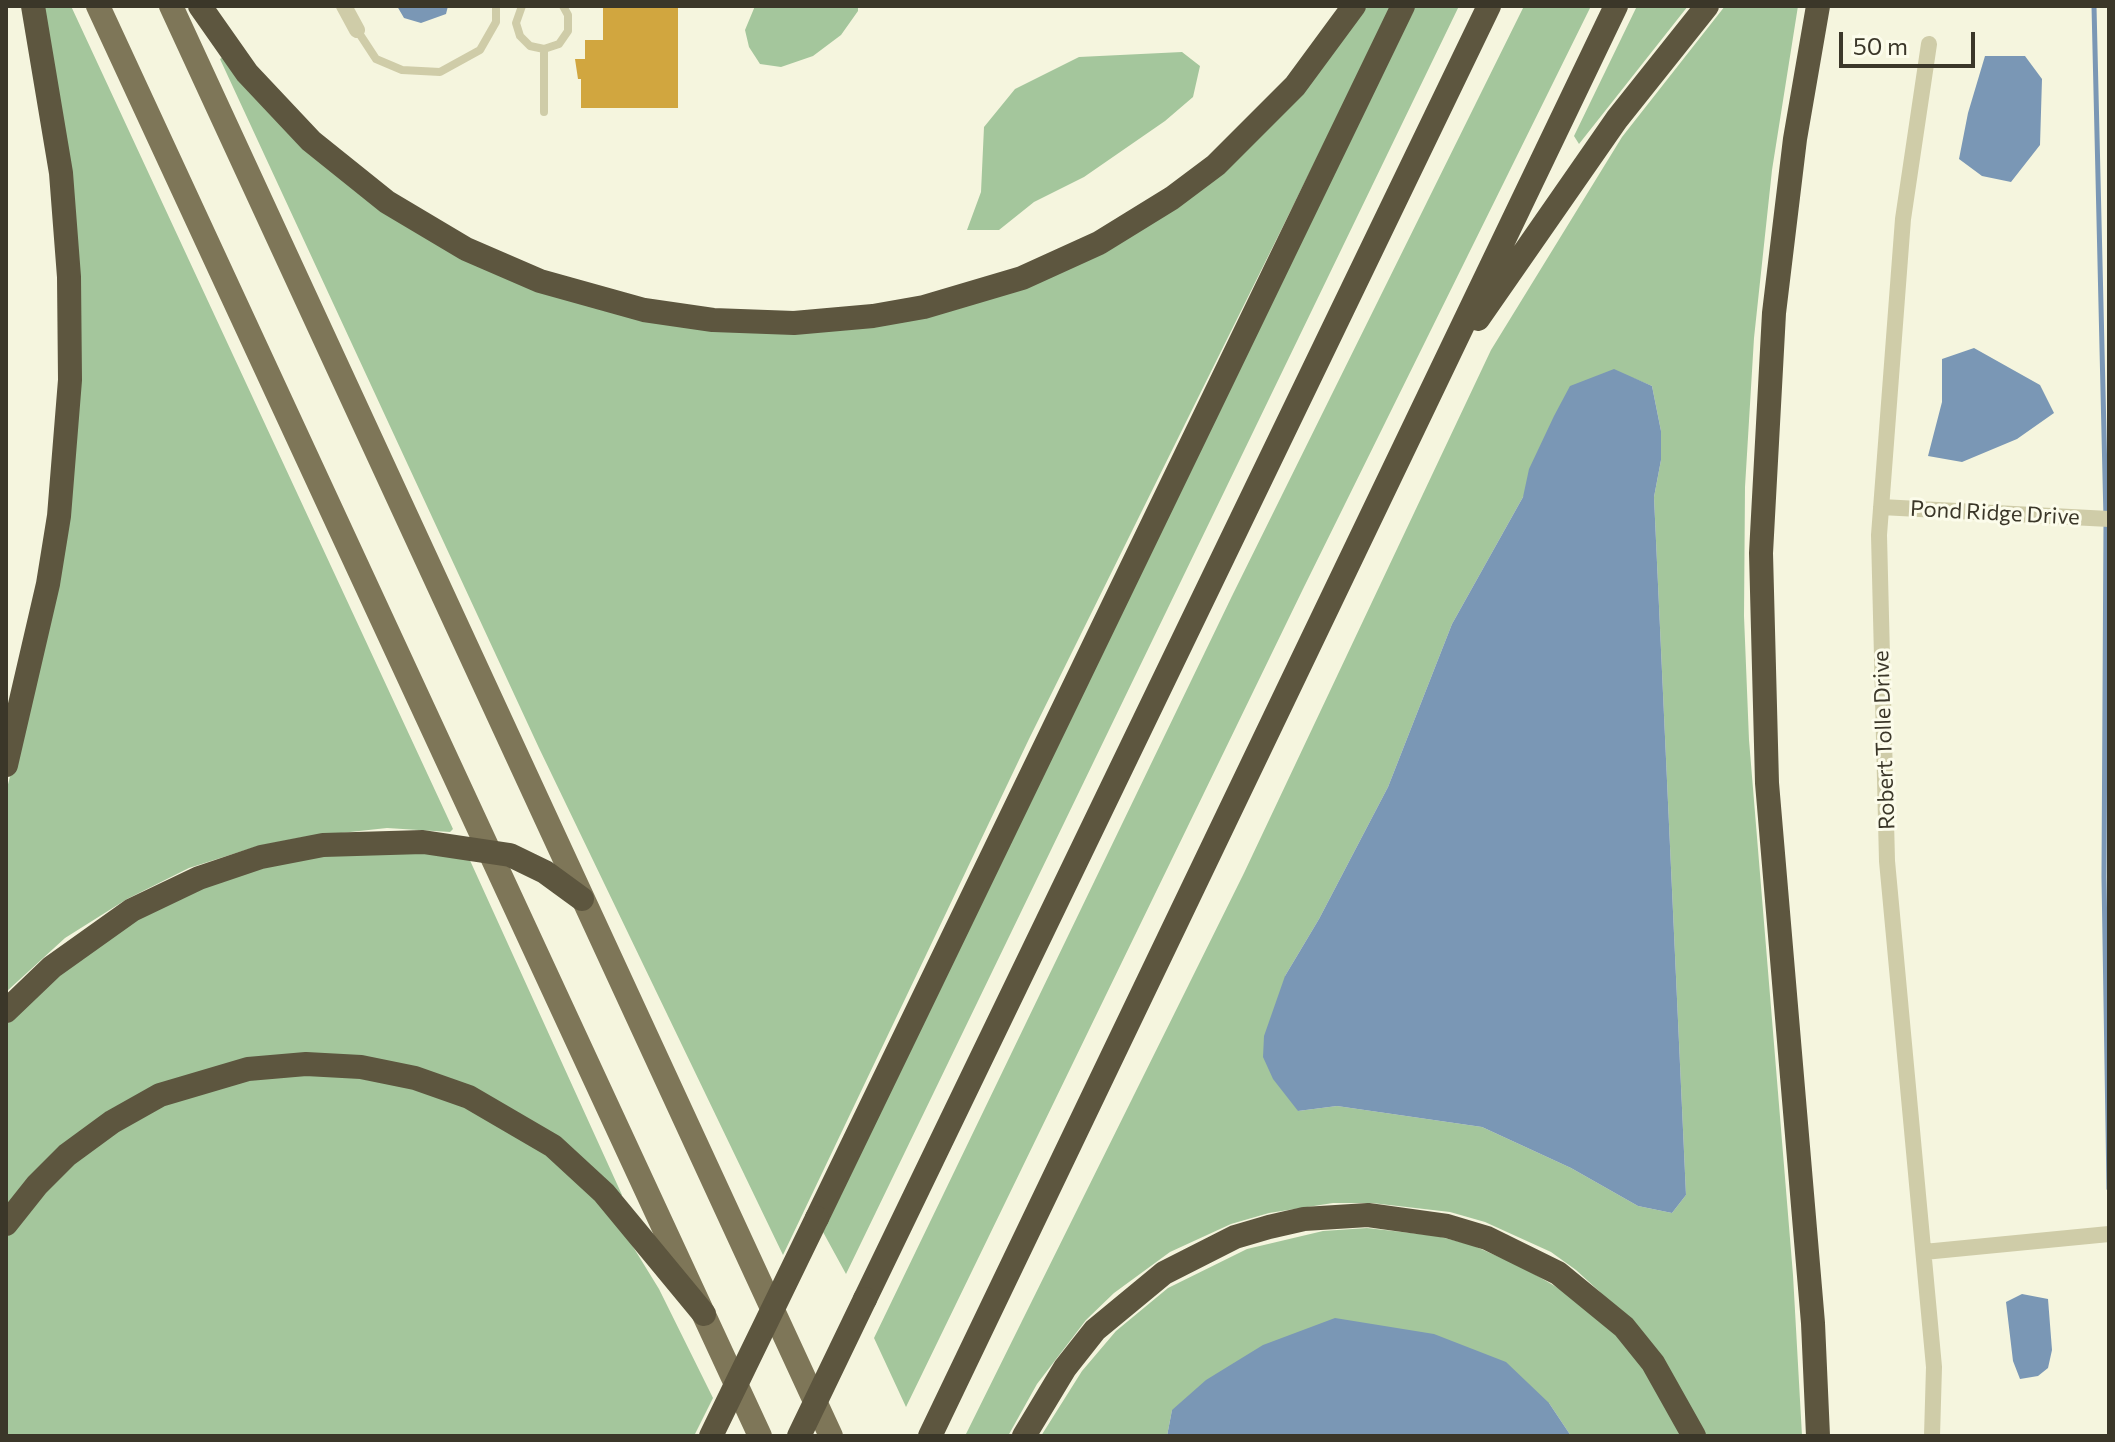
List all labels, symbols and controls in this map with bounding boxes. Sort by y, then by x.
scale bar [1843,16,1979,66]
text: 50 m [1853,31,1908,60]
street label: Pond Ridge Drive [1909,495,2081,531]
street label: Robert Tolle Drive [1868,650,1900,830]

